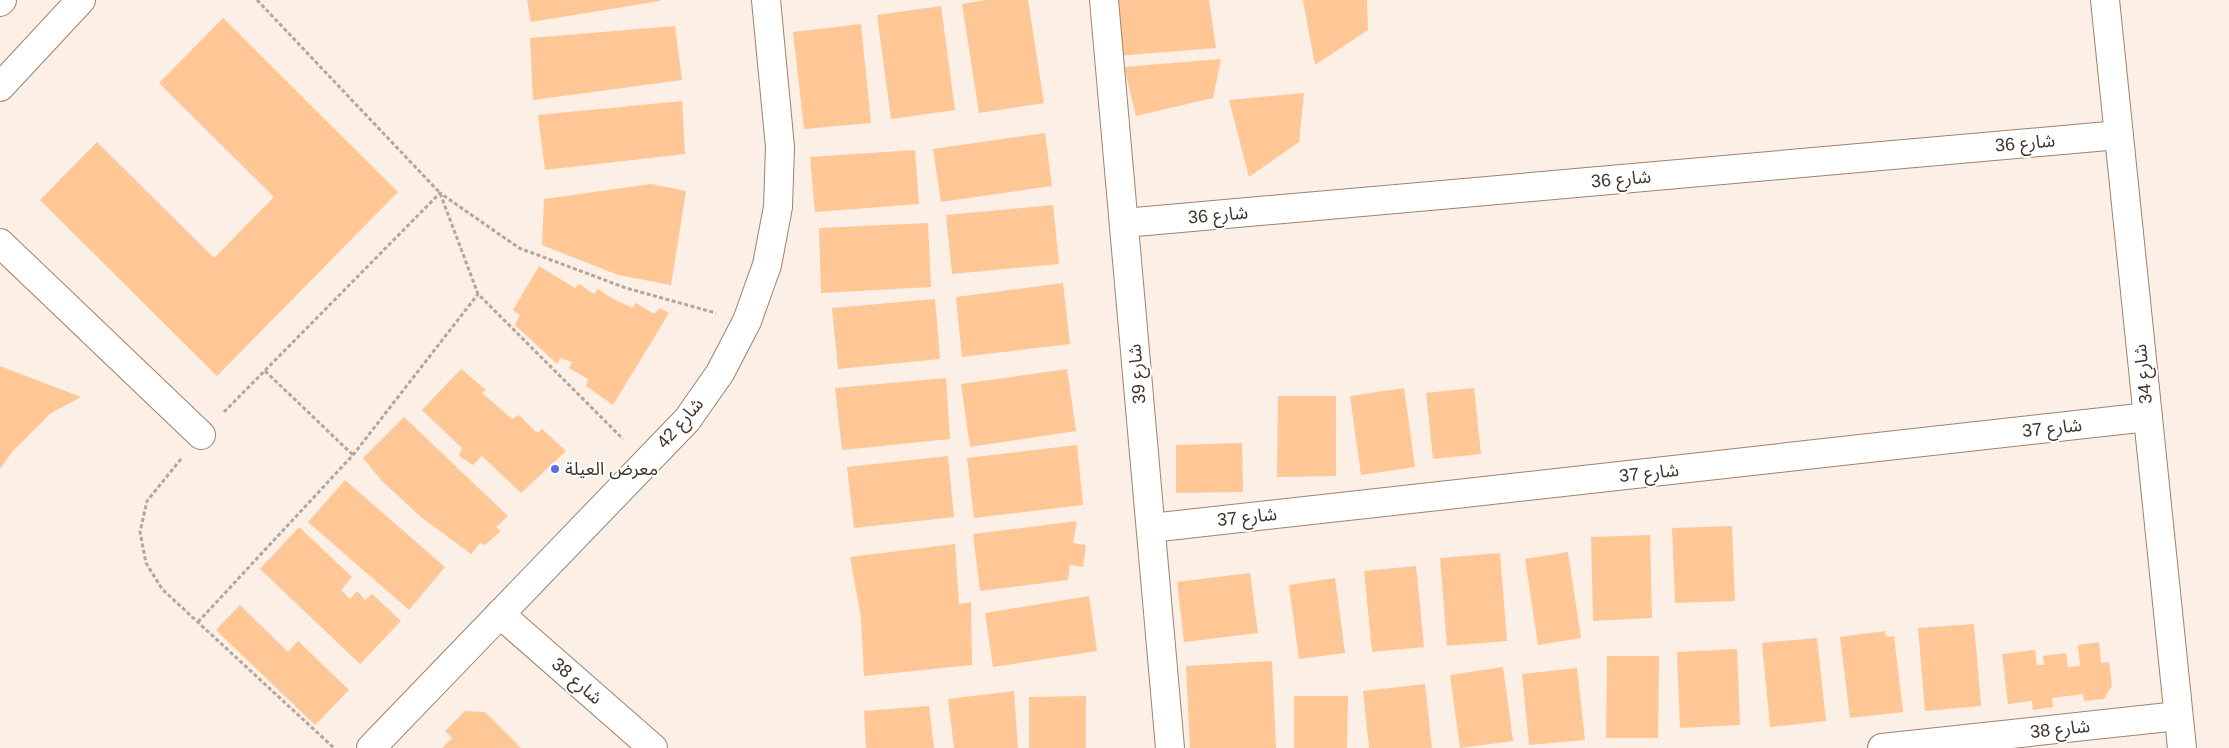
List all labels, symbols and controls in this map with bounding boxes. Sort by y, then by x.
street label: شارع 36 [1994,130,2056,160]
street label: شارع 36 [1590,166,1652,196]
street label: شارع 36 [1187,202,1249,232]
street label: شارع 39 [1124,343,1154,405]
street label: شارع 34 [2130,343,2160,405]
street label: شارع 42 [653,394,710,455]
street label: شارع 37 [2021,415,2083,445]
place label: معرض العيلة [565,459,658,480]
street label: شارع 37 [1618,460,1680,490]
marker: معرض العيلة [549,463,561,475]
street label: شارع 37 [1216,504,1278,534]
street label: شارع 38 [545,654,606,711]
street label: شارع 38 [2029,716,2091,746]

